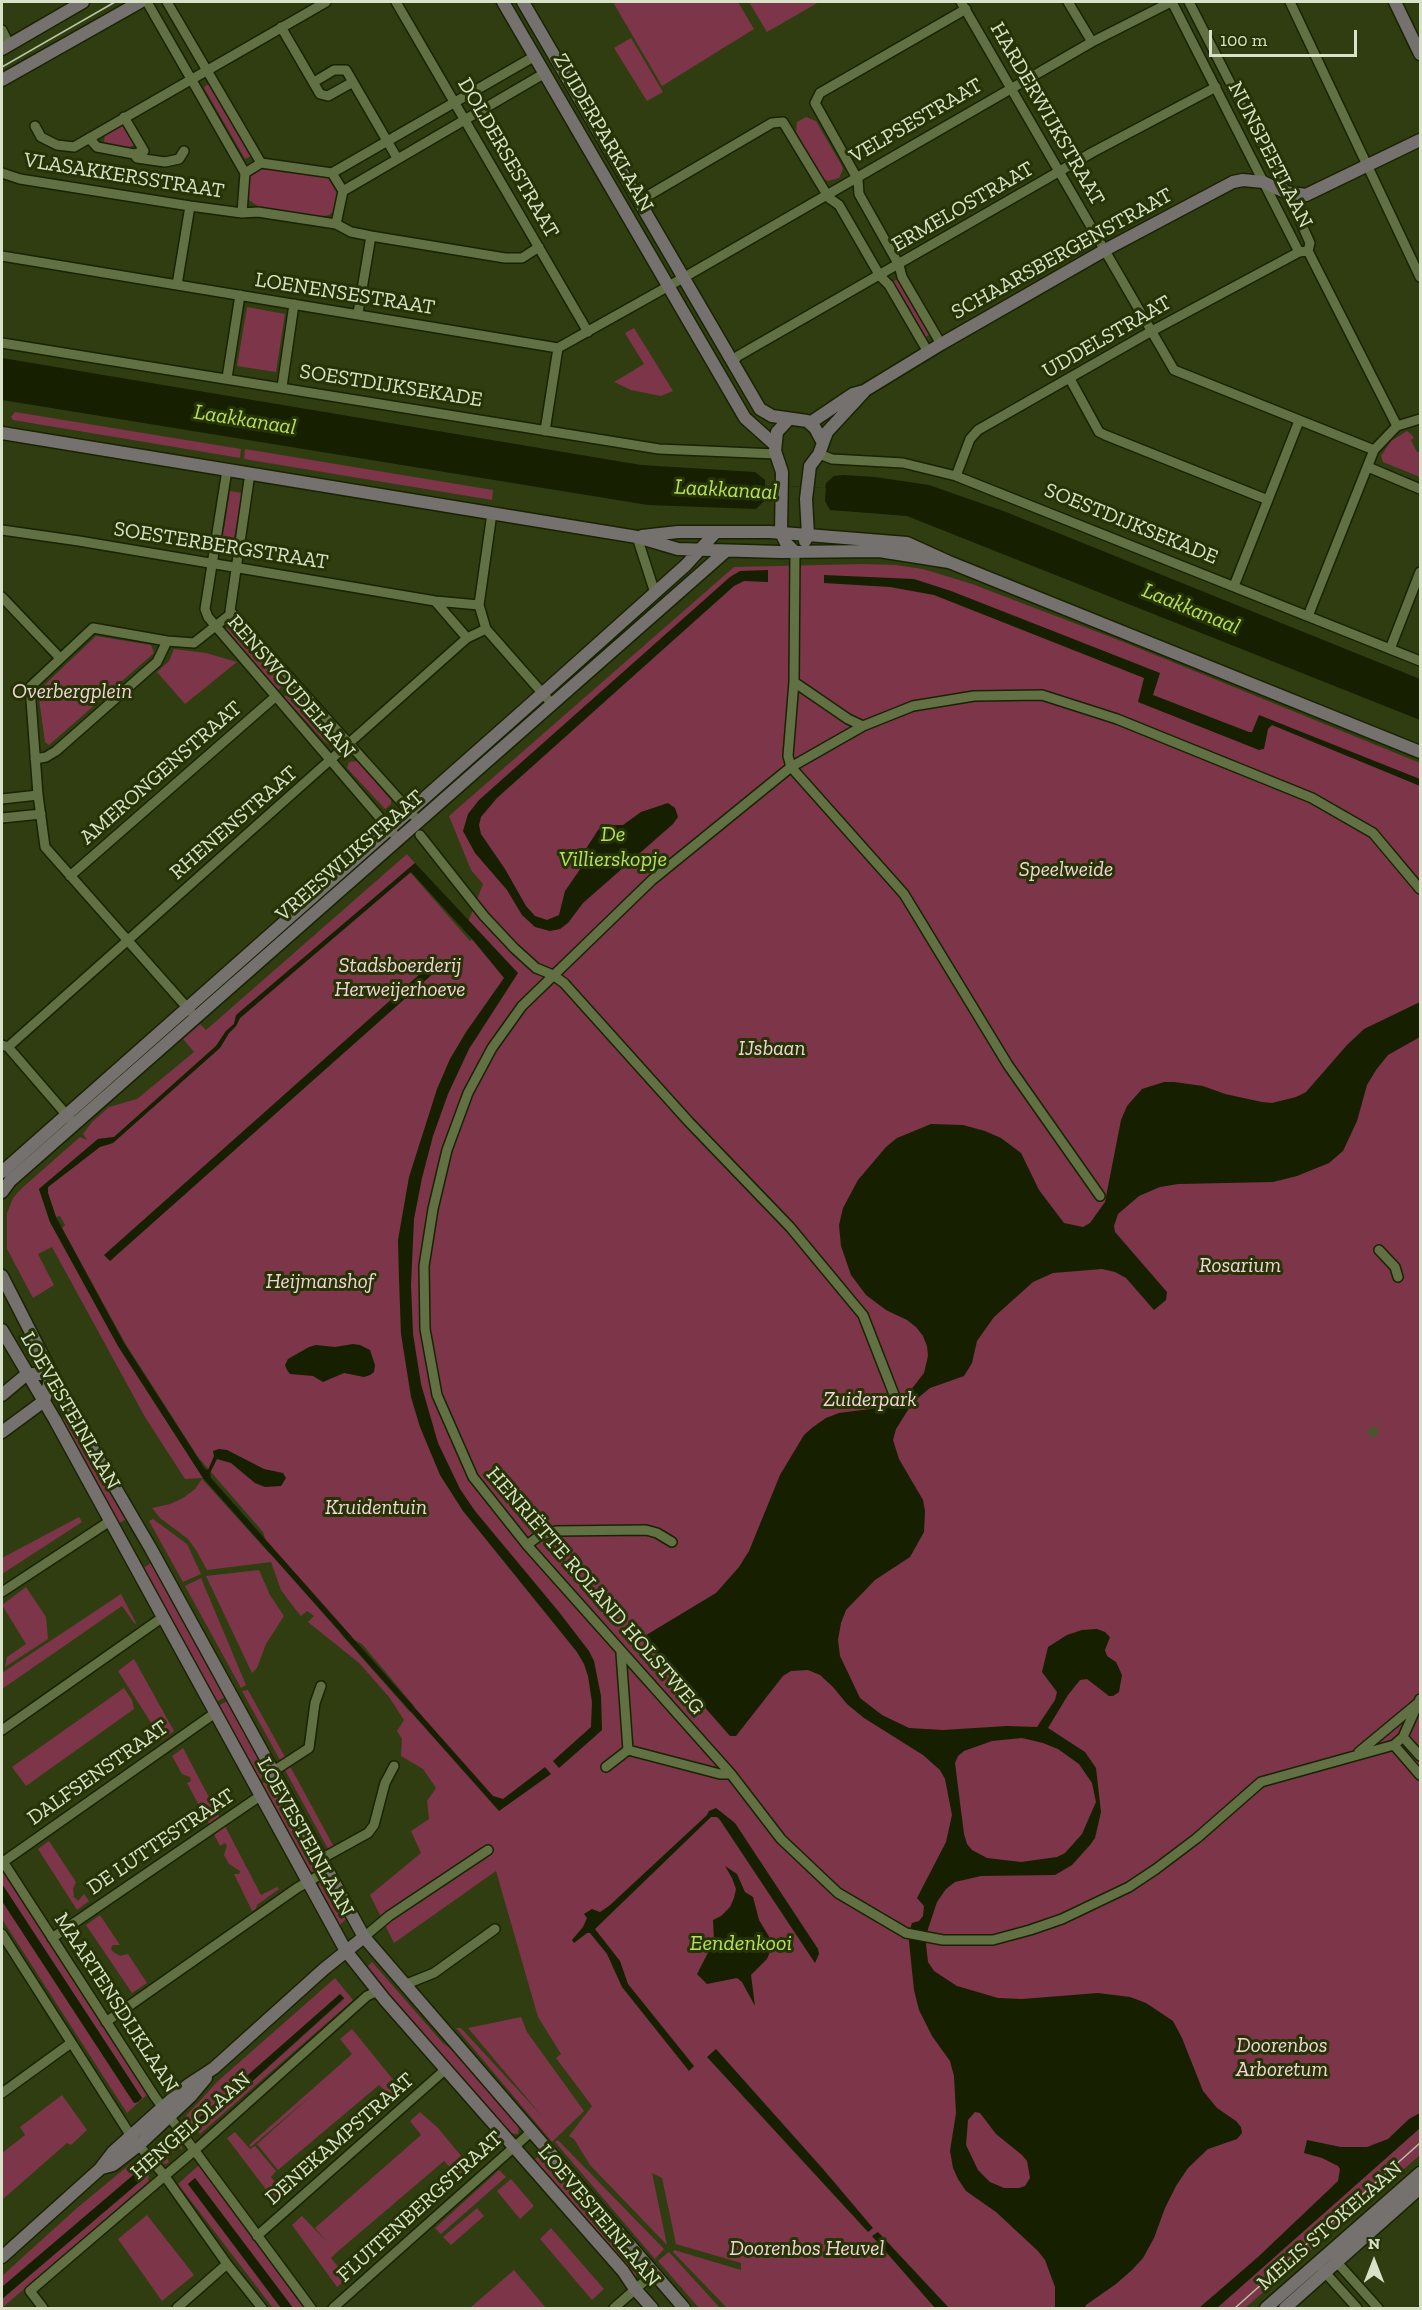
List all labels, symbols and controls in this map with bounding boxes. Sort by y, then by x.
street label: HARDERWIJKSTRAAT [984,18,1110,210]
scale bar [1212,18,1360,56]
text: 100 m [1220,29,1267,51]
street label: ZUIDERPARKLAAN [547,49,659,217]
street label: DOLDERSESTRAAT [452,73,564,243]
street label: VELPSESTRAAT [845,73,987,169]
street label: NUNSPEETLAAN [1222,78,1318,232]
street label: VLASAKKERSSTRAAT [22,148,226,204]
street label: ERMELOSTRAAT [888,156,1038,258]
street label: SCHAARSBERGENSTRAAT [947,183,1177,325]
street label: LOENENSESTRAAT [253,267,437,321]
street label: UDDELSTRAAT [1038,290,1176,384]
street label: SOESTDIJKSEKADE [298,359,484,413]
water label: Laakkanaal [192,399,298,441]
water label: Laakkanaal [674,474,778,506]
street label: SOESTDIJKSEKADE [1041,478,1221,570]
street label: SOESTERBERGSTRAAT [112,517,330,575]
water label: Laakkanaal [1138,577,1244,641]
street label: RENSWOUDELAAN [222,610,360,764]
park label: Overbergplein [12,679,132,705]
street label: AMERONGENSTRAAT [75,696,247,850]
street label: RHENENSTRAAT [165,761,303,885]
street label: VREESWIJKSTRAAT [271,785,429,927]
water label: De Villierskopje [559,822,667,873]
park label: Speelweide [1019,857,1113,883]
park label: Stadsboerderij Herweijerhoeve [335,953,465,1003]
park label: IJsbaan [739,1036,805,1062]
park label: Rosarium [1199,1253,1281,1279]
park label: Heijmanshof [266,1269,374,1295]
street label: LOEVESTEINLAAN [15,1328,125,1494]
park label: Zuiderpark [823,1387,917,1413]
street label: HENRIËTTE ROLAND HOLSTWEG [481,1462,709,1720]
park label: Kruidentuin [325,1495,427,1521]
street label: DALFSENSTRAAT [23,1715,173,1831]
street label: LOEVESTEINLAAN [251,1753,359,1921]
street label: DE LUTTESTRAAT [82,1783,240,1901]
street label: MAARTENSDIJKLAAN [48,1908,184,2098]
water label: Eendenkooi [690,1931,792,1957]
park label: Doorenbos Arboretum [1236,2033,1328,2083]
street label: HENGELOLAAN [126,2067,256,2185]
street label: DENEKAMPSTRAAT [261,2068,419,2210]
street label: FLUITENBERGSTRAAT [332,2126,508,2288]
street label: LOEVESTEINLAAN [532,2140,666,2292]
street label: MELIS STOKELAAN [1252,2156,1408,2296]
north arrow [1344,2232,1404,2292]
park label: Doorenbos Heuvel [730,2236,884,2262]

